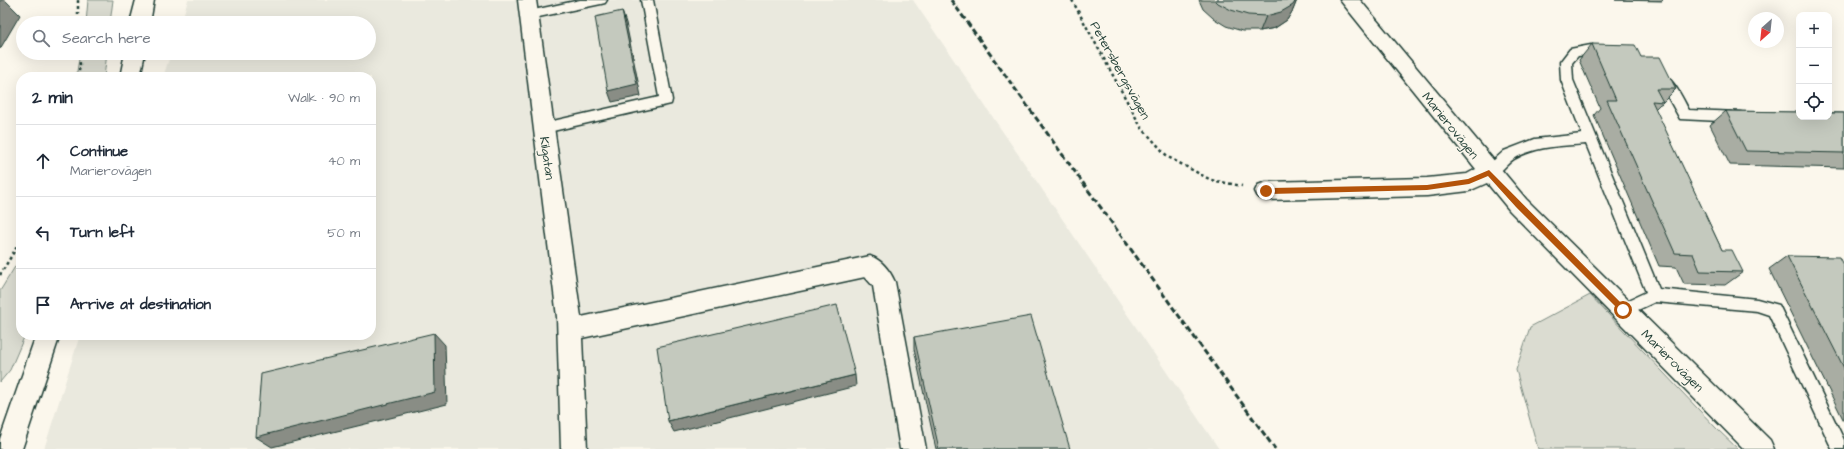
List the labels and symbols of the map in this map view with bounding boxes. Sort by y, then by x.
north arrow [1748,12,1784,48]
street label: Petersbergsvägen [1085,18,1155,124]
street label: Marierovägen [1417,88,1483,164]
street label: Kilgatan [534,135,559,182]
route end [1257,182,1275,200]
route start [1614,301,1632,319]
street label: Marierovägen [1636,325,1708,397]

